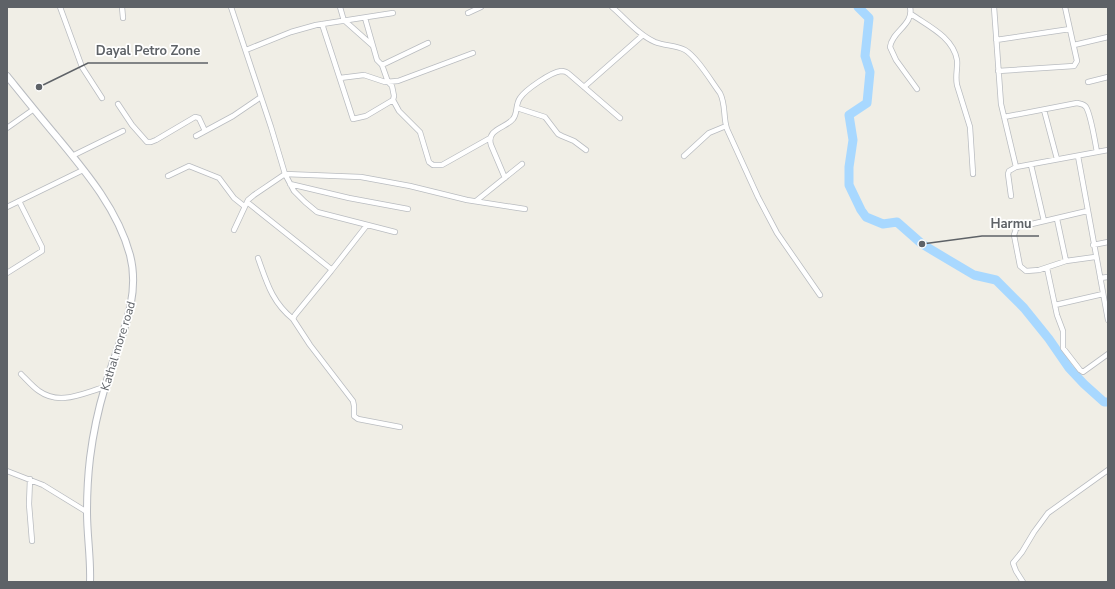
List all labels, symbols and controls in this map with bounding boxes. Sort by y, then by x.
callout: Dayal Petro Zone [88,38,208,63]
text: Dayal Petro Zone [96,42,200,60]
callout: Harmu [982,211,1039,236]
text: Harmu [990,215,1032,233]
street label: Kathal more road [97,299,139,393]

